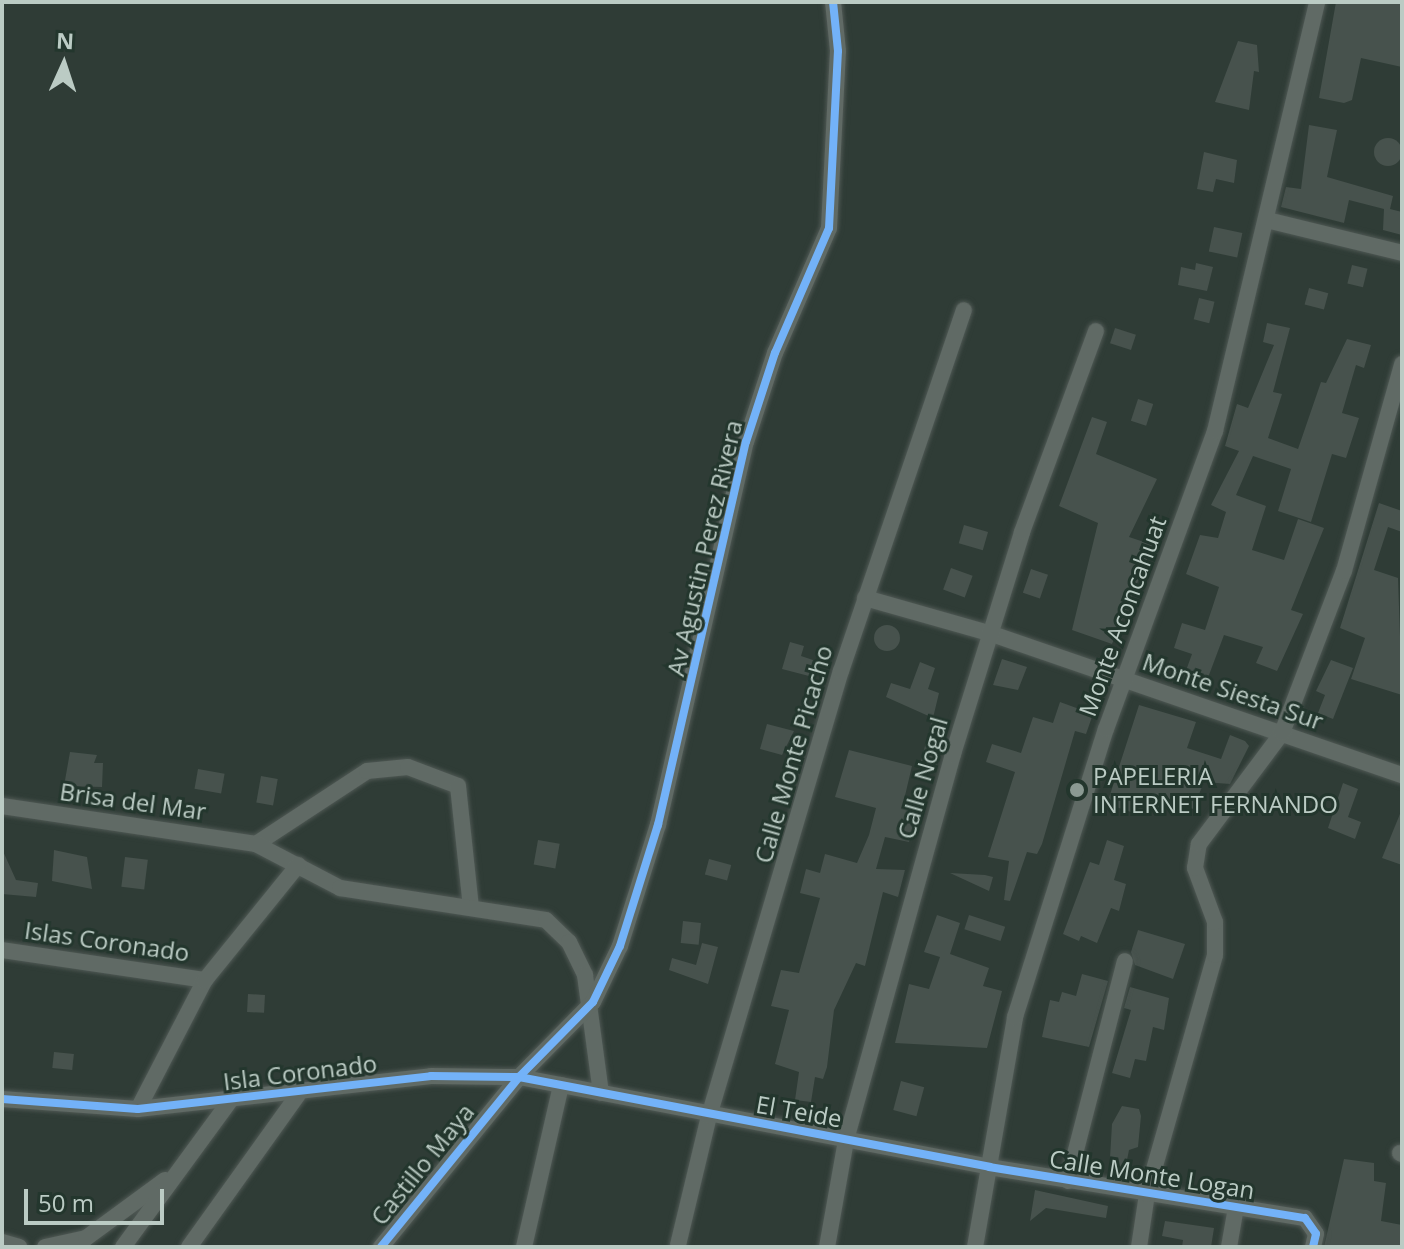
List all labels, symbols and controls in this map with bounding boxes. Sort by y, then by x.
north arrow [24,24,104,104]
text: N [56,25,75,55]
street label: Av Agustin Perez Rivera [661,417,747,679]
street label: Monte Aconcahuat [1072,512,1172,720]
street label: Calle Monte Picacho [748,642,838,866]
street label: Monte Siesta Sur [1139,647,1327,735]
street label: Calle Nogal [891,714,953,842]
place label: PAPELERIA INTERNET FERNANDO [1093,762,1338,818]
street label: Brisa del Mar [58,776,208,826]
marker: PAPELERIA INTERNET FERNANDO [1068,781,1086,799]
street label: Islas Coronado [23,915,191,967]
street label: Isla Coronado [221,1048,379,1096]
street label: El Teide [754,1089,844,1133]
street label: Castillo Maya [364,1098,480,1230]
street label: Calle Monte Logan [1047,1144,1257,1204]
scale bar [28,1173,168,1223]
text: 50 m [38,1186,94,1219]

